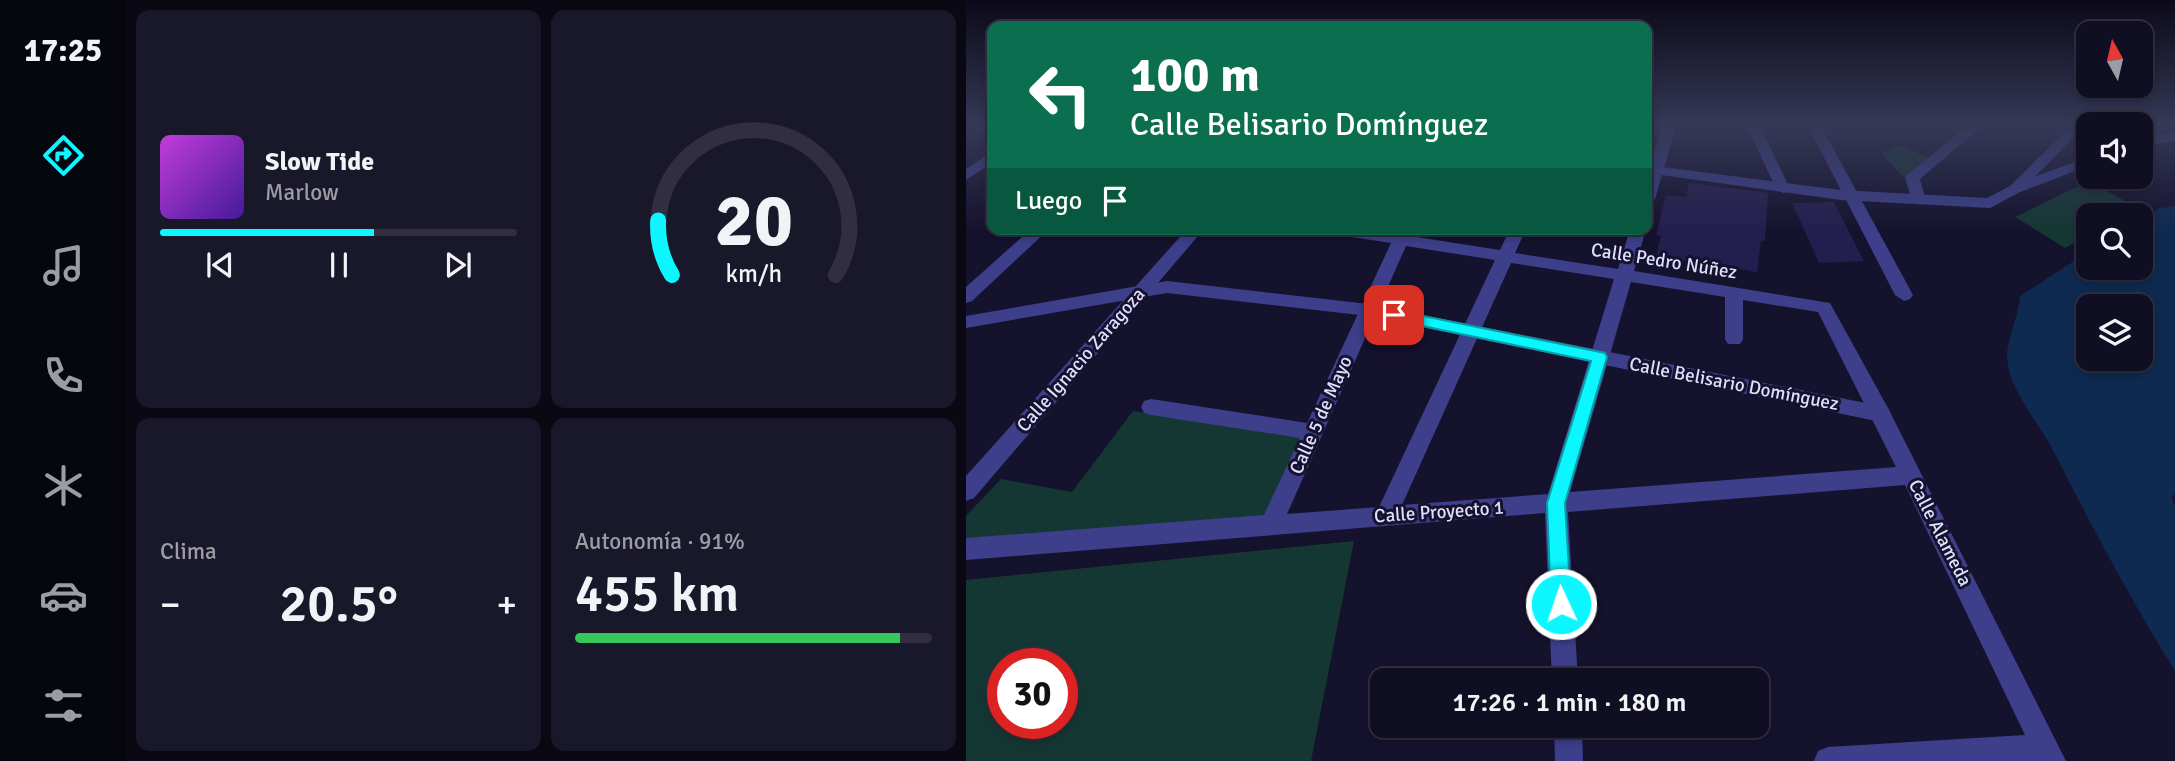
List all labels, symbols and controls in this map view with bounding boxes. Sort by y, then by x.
north arrow [2076,21,2152,98]
map controls [2076,21,2153,371]
text: 17:25 [24,31,102,70]
text: 100 m [1130,45,1260,105]
icon: left [1015,49,1106,140]
text: Calle Belisario Domínguez [1130,105,1488,144]
button: sound [2076,112,2153,189]
icon: directions [39,131,88,180]
text: Slow Tide [265,146,374,178]
text: Marlow [265,178,339,207]
text: 20 [714,178,793,267]
icon: arrive [1096,182,1134,220]
text: Luego [1015,185,1082,217]
button: search [2076,203,2153,280]
street label: Calle Pedro Núñez [1589,238,1739,284]
icon: music [39,241,88,290]
icon: previous [201,246,239,284]
icon: pause [320,246,358,284]
icon: next [439,246,477,284]
text: km/h [725,258,782,289]
street label: Calle Ignacio Zaragoza [1012,283,1150,437]
pin [1364,285,1424,345]
button: layers [2076,294,2153,371]
icon: arrive [1375,296,1413,334]
icon: phone [39,351,88,400]
street label: Calle 5 de Mayo [1284,352,1358,478]
street label: Calle Belisario Domínguez [1627,352,1841,416]
icon: climate [39,461,88,510]
street label: Calle Alameda [1903,476,1977,590]
street label: Calle Proyecto 1 [1373,495,1505,529]
text: Autonomía · 91% [575,527,745,556]
text: Clima [160,537,217,566]
text: 455 km [575,562,739,626]
position arrow [1524,567,1598,641]
icon: car [39,571,88,620]
text: 20.5° [279,572,398,636]
text: − [160,581,181,628]
text: + [496,581,517,628]
speed limit sign: 30 [987,648,1078,739]
icon: filters [39,681,88,730]
text: 17:26 · 1 min · 180 m [1453,687,1686,719]

